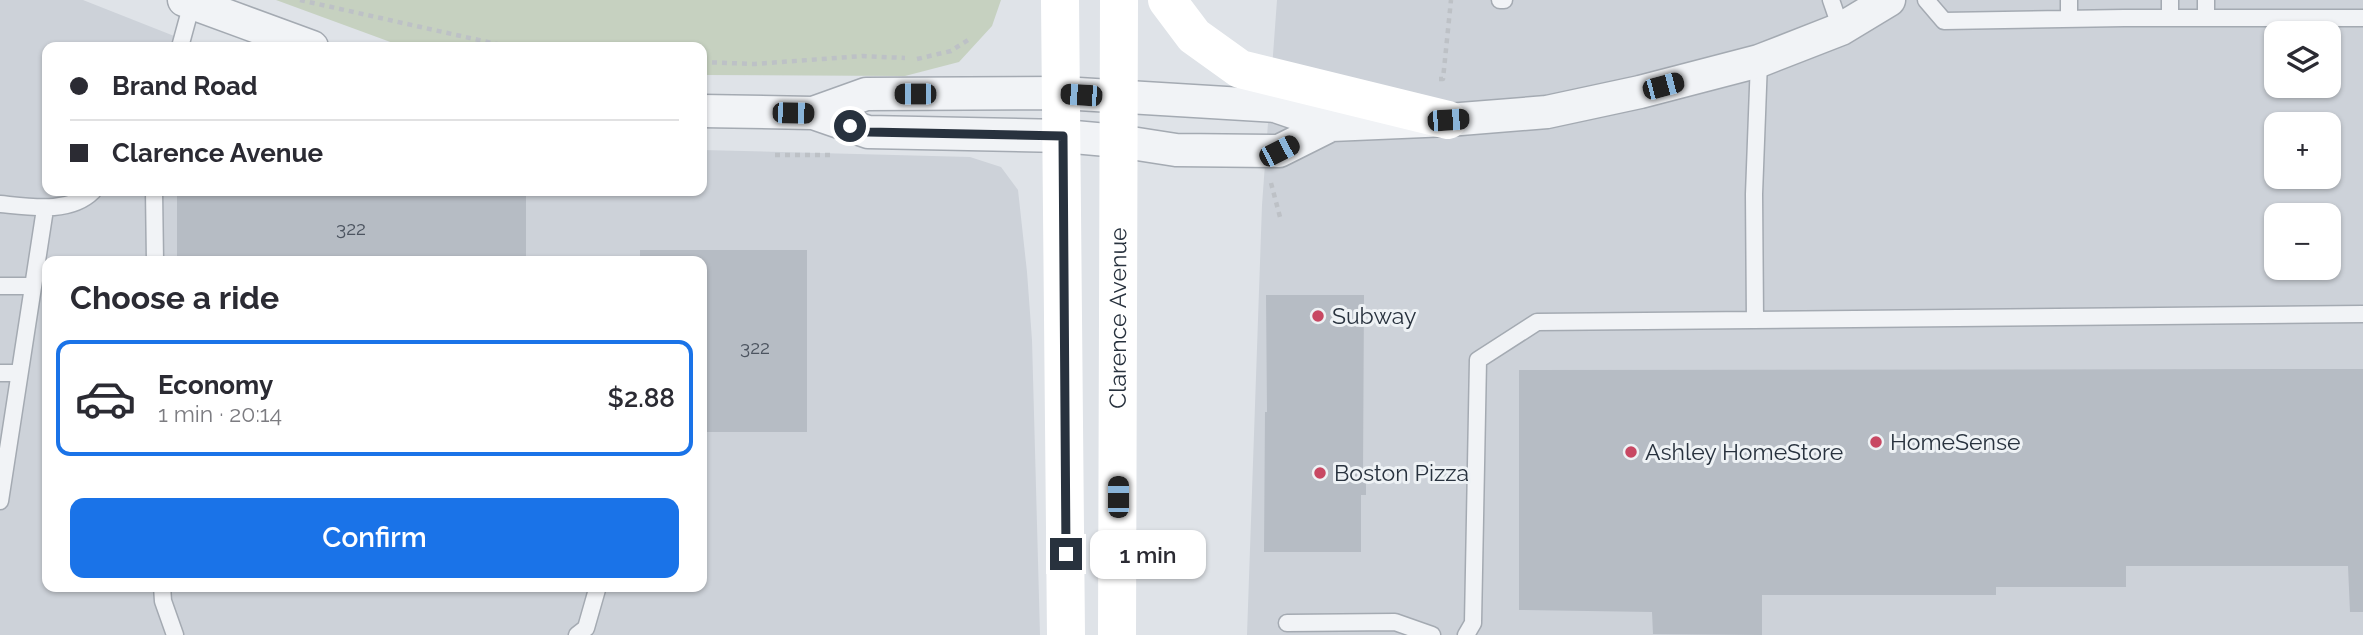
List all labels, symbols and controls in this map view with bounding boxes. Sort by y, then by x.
map controls [2264,21,2341,280]
button: layers [2264,21,2341,98]
car [1640,70,1687,102]
text: Brand Road [112,71,258,101]
car [1060,83,1103,107]
car [895,84,937,105]
car [772,102,815,124]
car [1427,108,1470,132]
route start [834,110,866,142]
button: + [2264,112,2341,189]
car [1256,132,1303,170]
text: Clarence Avenue [112,138,323,168]
button: − [2264,203,2341,280]
house number: 322 [336,217,366,239]
street label: Clarence Avenue [1104,227,1131,409]
text: Choose a ride [70,279,279,316]
place label: Subway [1332,302,1416,329]
marker: Subway [1310,308,1326,324]
house number: 322 [740,336,770,358]
icon: car [74,367,137,430]
text: Economy [158,370,273,400]
text: $2.88 [608,383,675,413]
text: 1 min · 20:14 [158,400,282,427]
place label: HomeSense [1890,428,2021,455]
marker: HomeSense [1868,434,1884,450]
place label: Ashley HomeStore [1645,438,1843,465]
marker: Ashley HomeStore [1623,444,1639,460]
place label: Boston Pizza [1334,459,1469,486]
marker: Boston Pizza [1312,465,1328,481]
car [1108,476,1129,518]
button: Confirm [70,498,679,578]
callout: 1 min [1090,530,1206,578]
route end [1050,538,1082,570]
text: 1 min [1119,541,1177,568]

